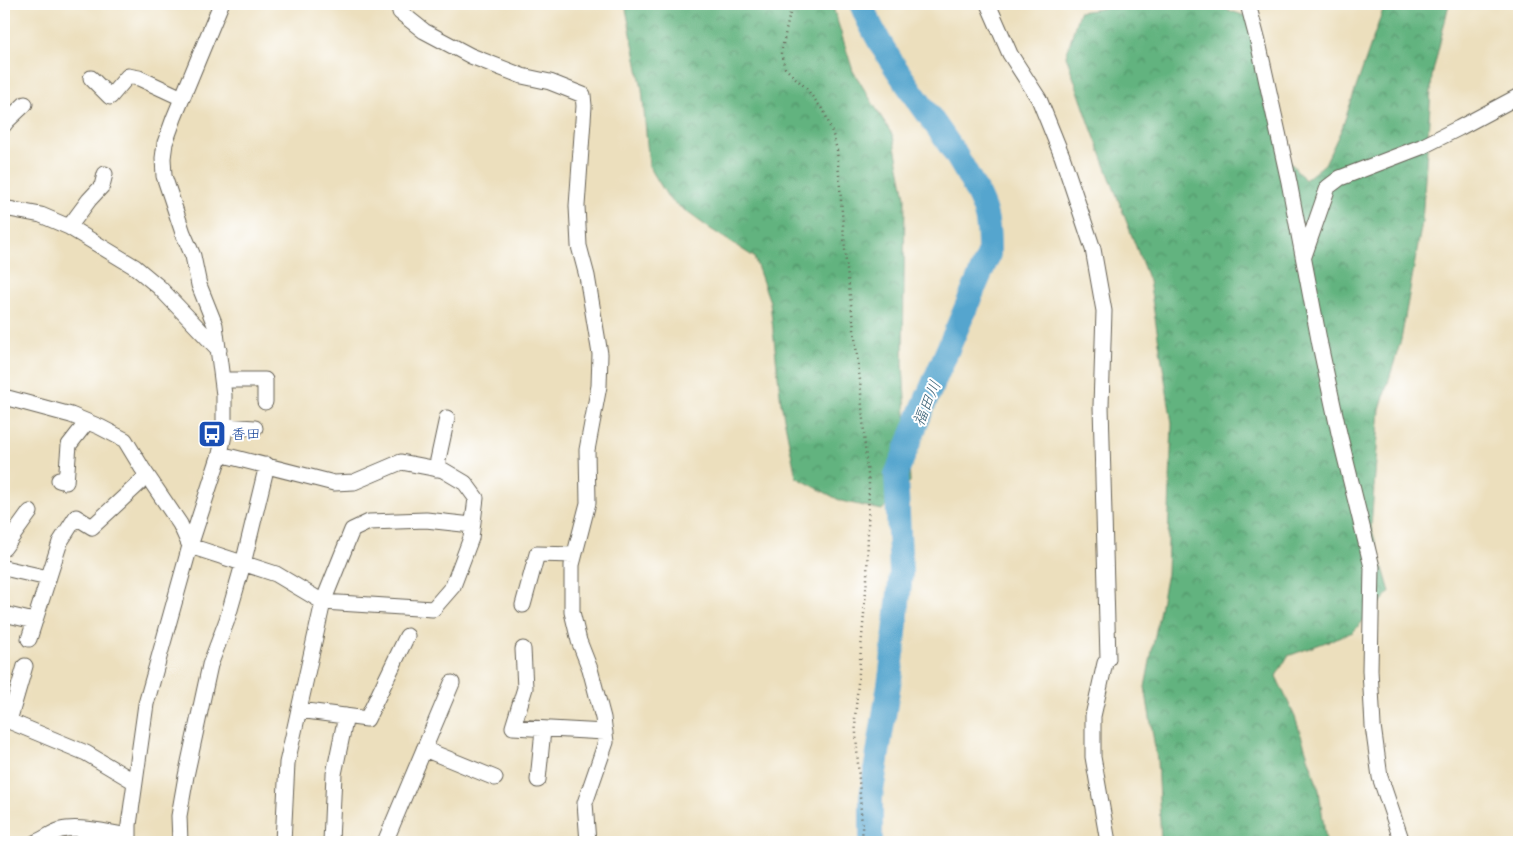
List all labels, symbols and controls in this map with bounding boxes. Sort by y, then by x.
water label: 福田川 [908,377,946,429]
bus stop icon: 香田 [197,419,227,449]
place label: 香田 [231,425,261,444]

